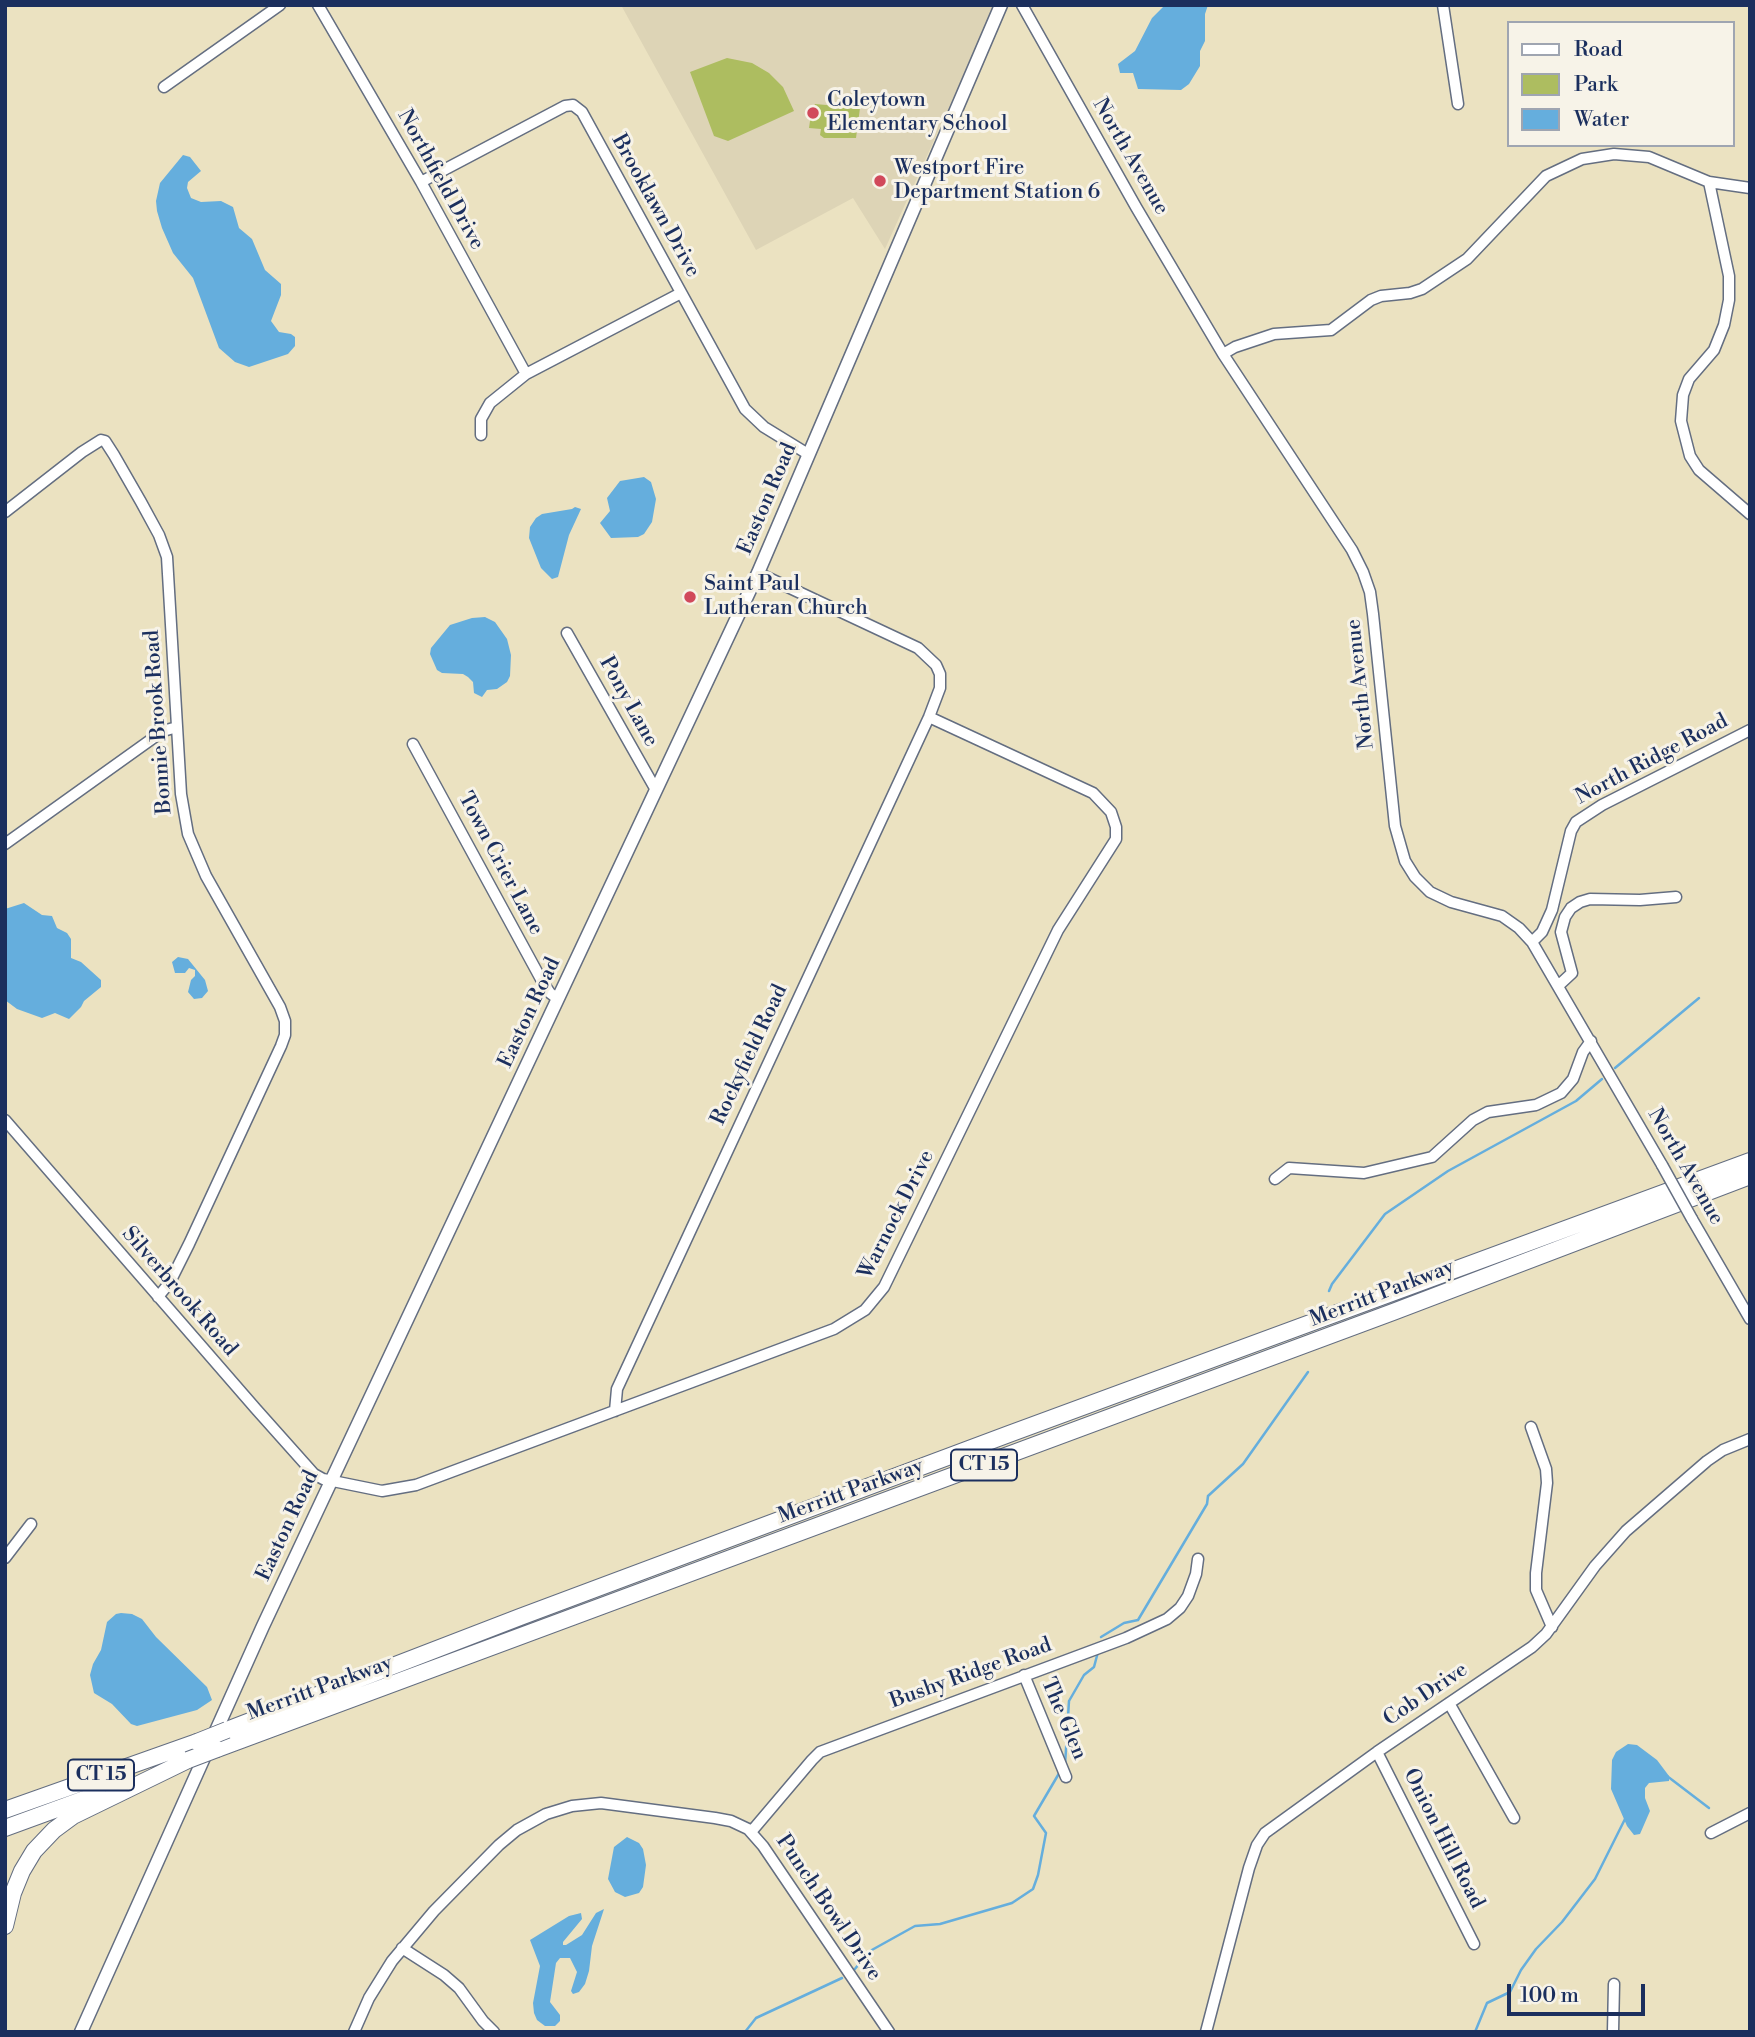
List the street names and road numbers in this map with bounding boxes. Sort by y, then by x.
street label: North Avenue [1086,94,1174,220]
street label: Northfield Drive [391,105,489,255]
street label: Brooklawn Drive [605,130,705,282]
street label: Easton Road [733,439,803,559]
street label: North Avenue [1342,618,1380,750]
street label: Bonnie Brook Road [140,629,178,815]
street label: Pony Lane [593,652,663,752]
street label: North Ridge Road [1571,709,1733,811]
street label: Town Crier Lane [452,788,548,940]
street label: Easton Road [493,954,567,1072]
street label: Rockyfield Road [706,981,794,1129]
street label: North Avenue [1641,1104,1729,1230]
street label: Warnock Drive [854,1146,940,1284]
street label: Silverbrook Road [116,1222,242,1362]
street label: Merritt Parkway [1306,1255,1458,1333]
road number: CT 15 [951,1450,1017,1480]
street label: Merritt Parkway [775,1454,927,1530]
street label: Easton Road [251,1467,325,1585]
street label: Bushy Ridge Road [887,1633,1055,1715]
street label: Merritt Parkway [244,1651,396,1727]
street label: Cob Drive [1379,1658,1473,1732]
street label: The Glen [1034,1674,1092,1764]
road number: CT 15 [68,1760,134,1791]
street label: Onion Hill Road [1397,1765,1489,1913]
street label: Punch Bowl Drive [770,1830,886,1986]

